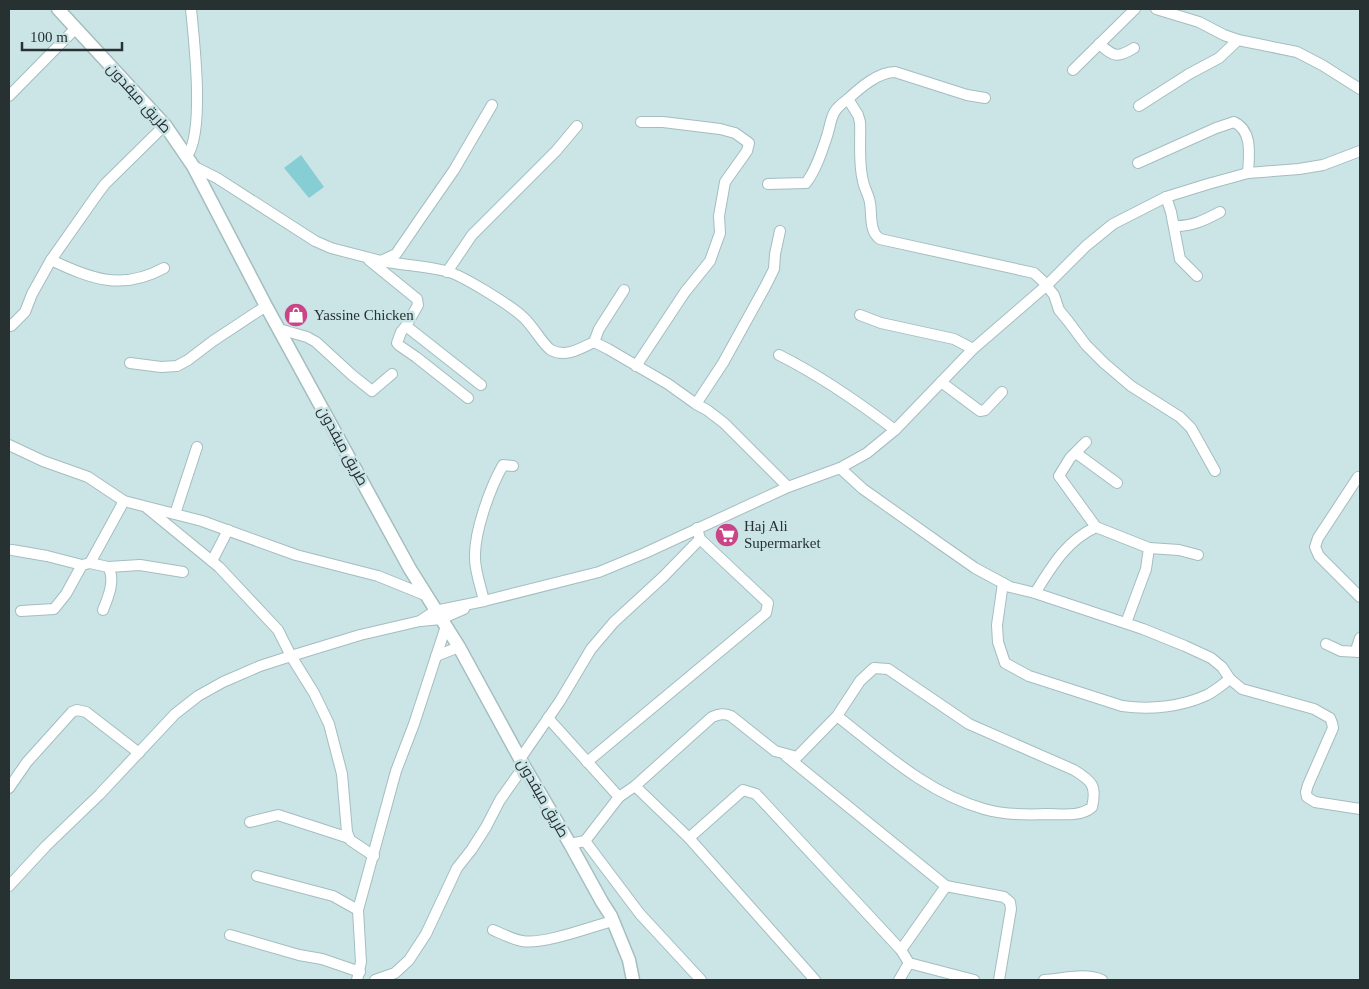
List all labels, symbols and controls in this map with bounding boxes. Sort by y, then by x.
scale bar [22,20,122,52]
text: 100 m [30,29,68,45]
street label: طريق ميفدون [102,60,174,137]
shop icon: Yassine Chicken [283,302,309,328]
place label: Yassine Chicken [314,307,414,323]
street label: طريق ميفدون [313,404,371,489]
place label: Haj Ali Supermarket [744,518,821,551]
supermarket icon: Haj Ali Supermarket [714,522,740,548]
street label: طريق ميفدون [512,756,572,841]

